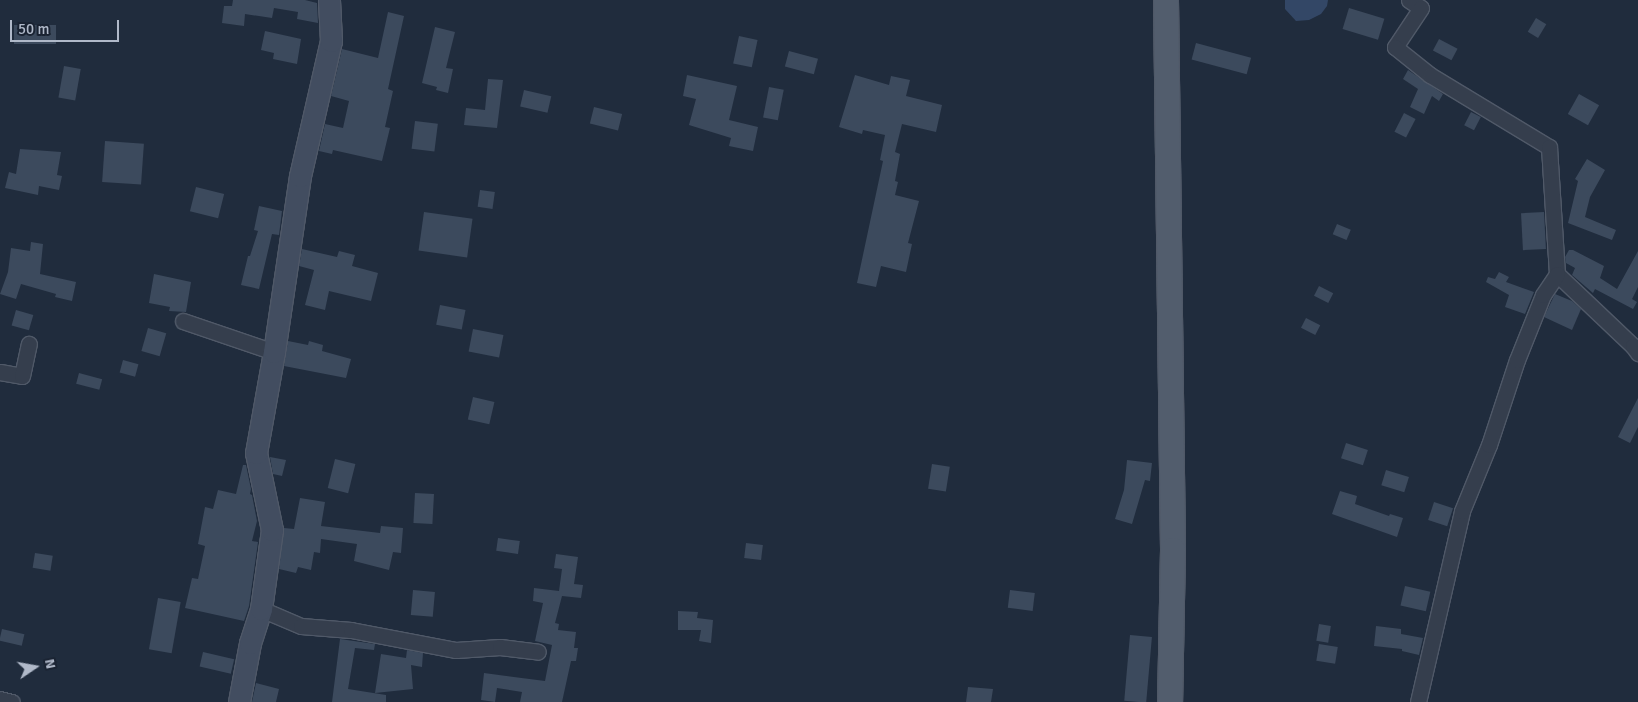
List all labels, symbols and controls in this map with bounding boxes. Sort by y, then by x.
scale bar [12,10,121,42]
text: 50 m [18,20,49,38]
north arrow [10,642,60,692]
text: N [41,657,59,670]

